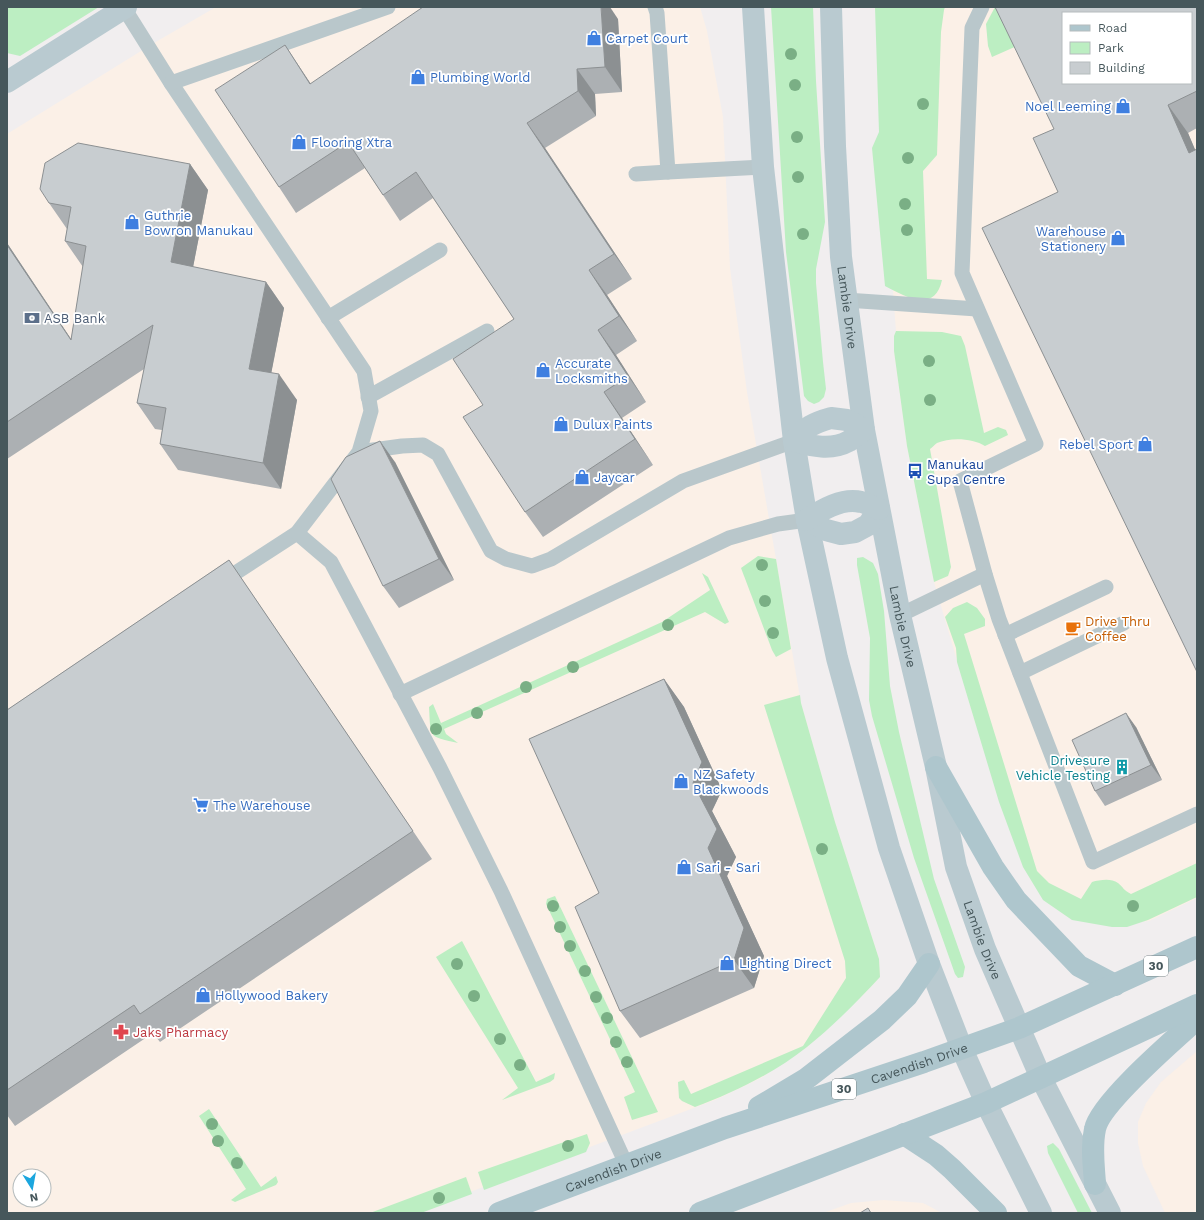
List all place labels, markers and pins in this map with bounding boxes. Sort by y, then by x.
shop icon: Carpet Court [585,29,603,47]
place label: Carpet Court [606,31,689,46]
shop icon: Plumbing World [409,68,427,86]
place label: Plumbing World [430,70,530,85]
shop icon: Noel Leeming [1114,97,1132,115]
place label: Noel Leeming [1025,99,1111,114]
shop icon: Flooring Xtra [290,133,308,151]
place label: Flooring Xtra [311,135,393,150]
place label: Guthrie Bowron Manukau [144,208,253,238]
shop icon: Guthrie Bowron Manukau [123,213,141,231]
place label: Warehouse Stationery [1036,224,1106,254]
shop icon: Warehouse Stationery [1109,229,1127,247]
bank icon: ASB Bank [23,309,41,327]
place label: ASB Bank [44,311,106,326]
place label: Accurate Locksmiths [555,356,628,386]
shop icon: Accurate Locksmiths [534,361,552,379]
shop icon: Dulux Paints [552,415,570,433]
place label: Dulux Paints [573,417,653,432]
shop icon: Rebel Sport [1136,435,1154,453]
place label: Rebel Sport [1059,437,1134,452]
place label: Manukau Supa Centre [927,457,1005,487]
bus stop icon: Manukau Supa Centre [906,462,924,480]
shop icon: Jaycar [573,468,591,486]
place label: Jaycar [594,470,635,485]
place label: Drive Thru Coffee [1085,614,1150,644]
cafe icon: Drive Thru Coffee [1064,619,1082,637]
place label: Drivesure Vehicle Testing [1016,753,1110,783]
building icon: Drivesure Vehicle Testing [1113,758,1131,776]
place label: NZ Safety Blackwoods [693,767,769,797]
shop icon: NZ Safety Blackwoods [672,772,690,790]
supermarket icon: The Warehouse [192,796,210,814]
place label: The Warehouse [213,798,310,813]
shop icon: Sari - Sari [675,858,693,876]
place label: Sari - Sari [696,860,760,875]
shop icon: Lighting Direct [718,954,736,972]
place label: Lighting Direct [739,956,832,971]
shop icon: Hollywood Bakery [194,986,212,1004]
place label: Hollywood Bakery [215,988,328,1003]
pharmacy icon: Jaks Pharmacy [112,1023,130,1041]
place label: Jaks Pharmacy [133,1025,228,1040]

